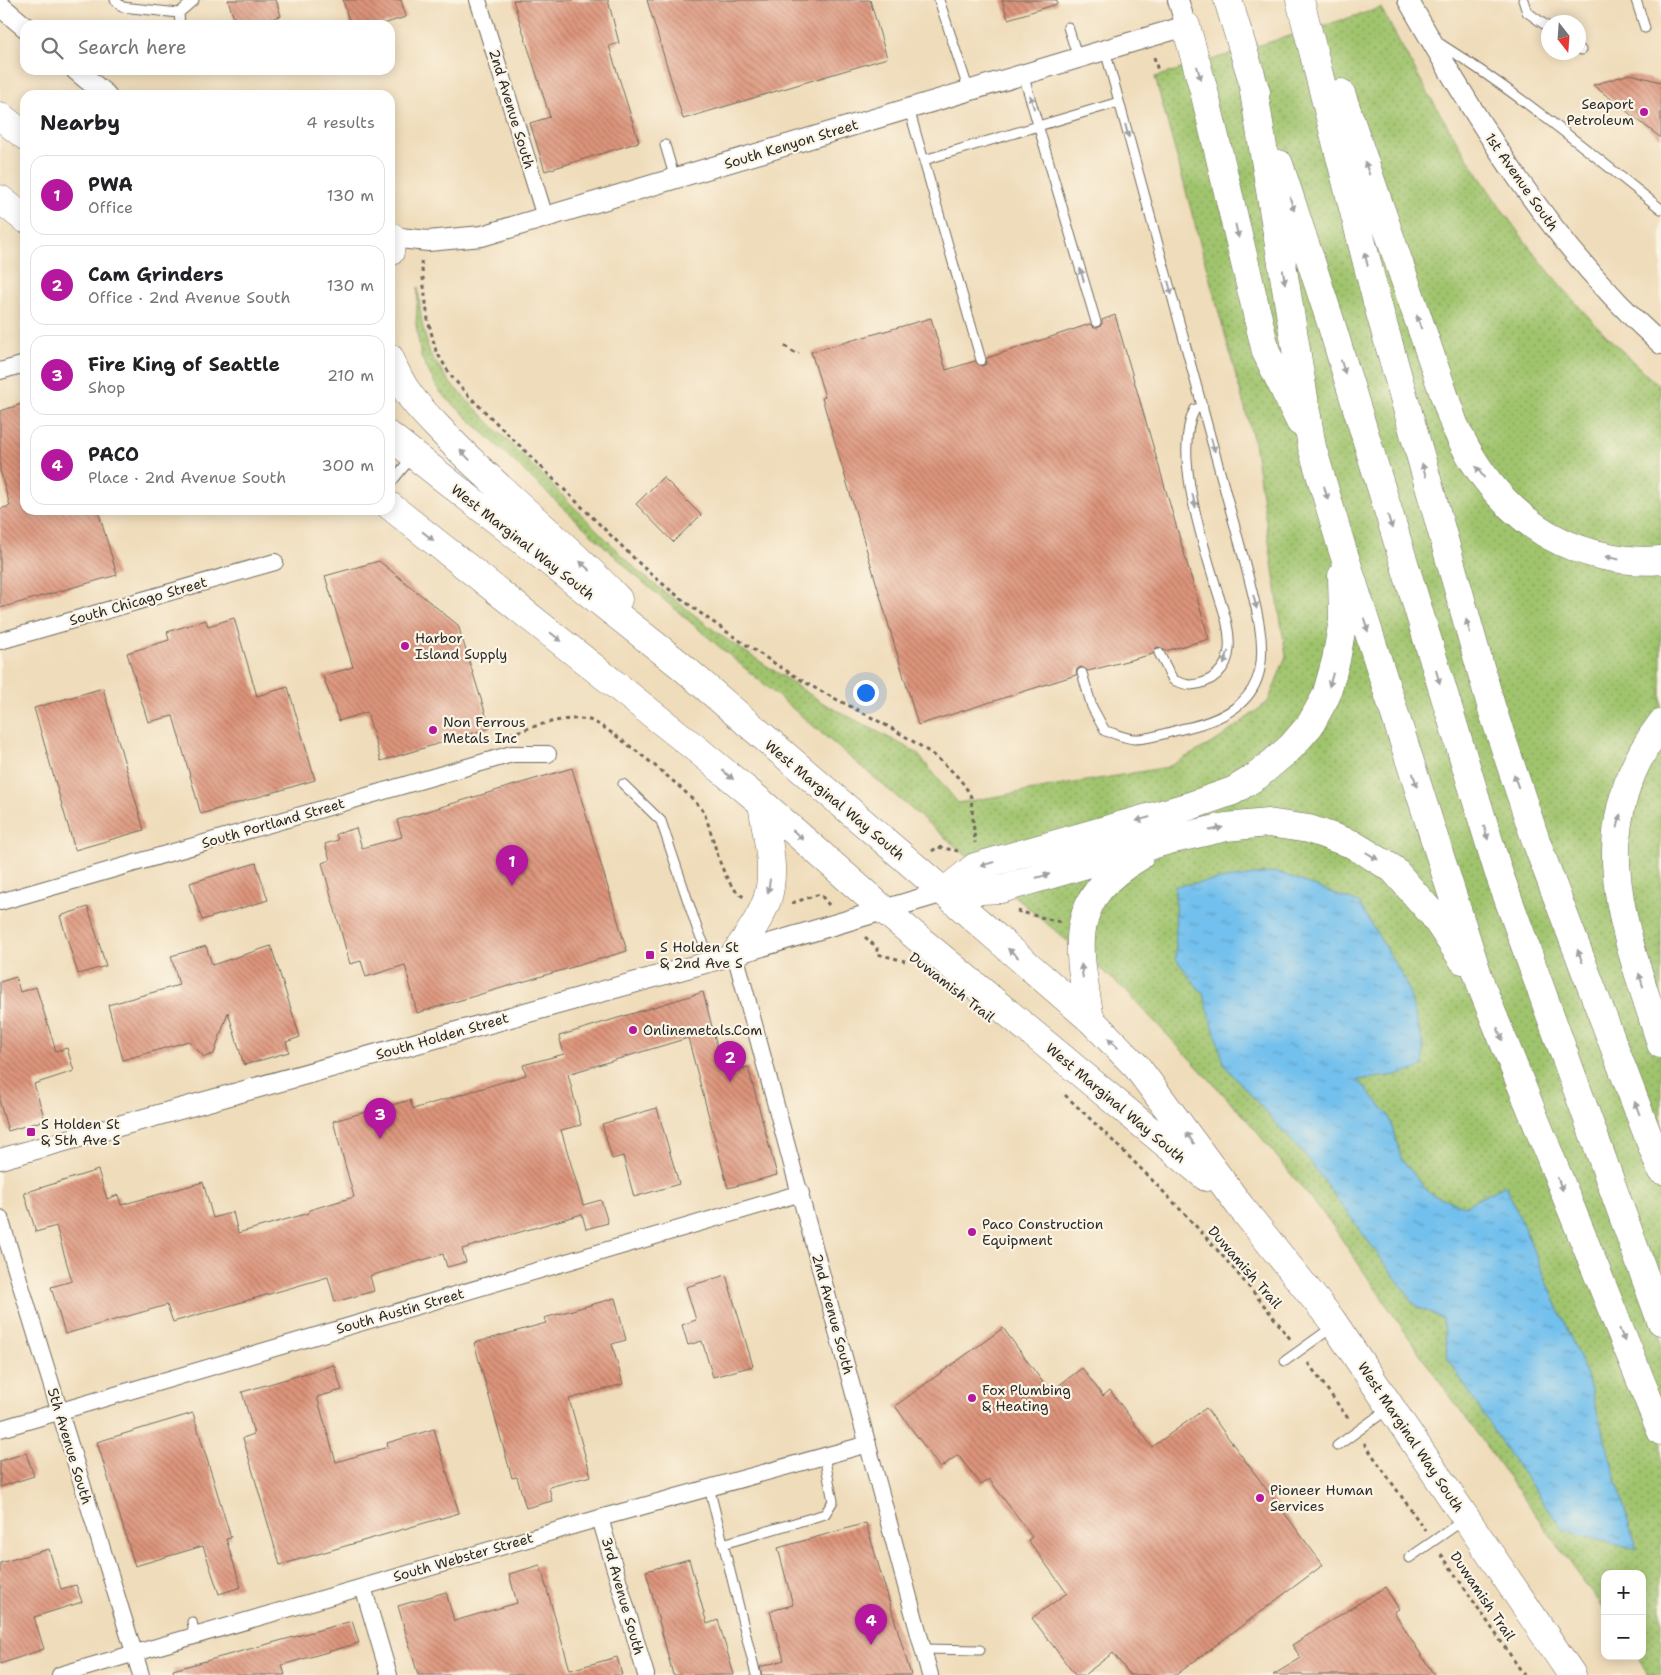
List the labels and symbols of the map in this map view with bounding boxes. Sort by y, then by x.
north arrow [1541,15,1586,60]
street label: 2nd Avenue South [485,47,539,171]
one-way arrow [1196,65,1204,80]
one-way arrow [1027,94,1035,109]
place label: Seaport Petroleum [1566,95,1634,129]
marker: Seaport Petroleum [1638,106,1650,118]
street label: South Kenyon Street [722,115,860,173]
one-way arrow [1124,124,1132,139]
street label: 1st Avenue South [1481,129,1563,235]
one-way arrow [1363,161,1370,176]
one-way arrow [1289,196,1297,211]
one-way arrow [1233,223,1241,239]
one-way arrow [1362,251,1370,266]
one-way arrow [1078,267,1086,282]
one-way arrow [1281,270,1289,286]
one-way arrow [1166,280,1174,295]
one-way arrow [1415,314,1423,329]
one-way arrow [1340,359,1348,374]
one-way arrow [1209,437,1217,452]
one-way arrow [460,450,472,462]
one-way arrow [1419,462,1427,477]
one-way arrow [1475,465,1485,479]
street label: West Marginal Way South [448,480,598,604]
one-way arrow [1323,486,1331,501]
one-way arrow [1190,493,1198,508]
one-way arrow [1387,515,1395,530]
one-way arrow [421,531,434,542]
one-way arrow [1604,553,1620,561]
one-way arrow [578,560,591,571]
street label: South Chicago Street [67,573,209,629]
one-way arrow [1251,594,1259,609]
one-way arrow [1363,617,1371,632]
one-way arrow [1464,618,1472,634]
place label: Harbor Island Supply [415,629,507,663]
one-way arrow [549,632,562,642]
marker: Harbor Island Supply [399,640,411,652]
one-way arrow [1222,651,1230,666]
one-way arrow [1435,670,1443,685]
one-way arrow [1326,672,1334,687]
your location [853,680,879,706]
place label: Non Ferrous Metals Inc [443,713,526,747]
marker: Non Ferrous Metals Inc [427,724,439,736]
street label: West Marginal Way South [761,736,909,864]
one-way arrow [722,769,734,780]
one-way arrow [1412,772,1420,787]
one-way arrow [1512,773,1520,788]
street label: South Portland Street [199,794,347,852]
one-way arrow [1615,814,1623,829]
one-way arrow [1136,815,1151,823]
one-way arrow [1209,825,1224,833]
one-way arrow [1483,825,1490,840]
one-way arrow [792,829,804,841]
pin: 1 [496,845,528,886]
one-way arrow [1365,851,1378,861]
one-way arrow [980,860,995,868]
one-way arrow [1036,872,1051,880]
one-way arrow [765,878,773,894]
place label: S Holden St & 2nd Ave S [660,938,743,972]
one-way arrow [1007,947,1020,958]
street label: Duwamish Trail [906,948,999,1027]
one-way arrow [1576,948,1584,963]
marker: S Holden St & 2nd Ave S [644,949,656,961]
one-way arrow [1078,962,1086,978]
one-way arrow [1637,973,1645,988]
street label: South Holden Street [374,1008,510,1064]
place label: Onlinemetals.Com [643,1021,762,1039]
marker: Onlinemetals.Com [627,1024,639,1036]
one-way arrow [1497,1026,1504,1041]
one-way arrow [1107,1037,1119,1049]
street label: West Marginal Way South [1042,1039,1190,1167]
pin: 2 [714,1041,746,1082]
pin: 3 [364,1098,396,1139]
one-way arrow [1633,1101,1641,1115]
place label: S Holden St & 5th Ave S [41,1115,120,1149]
marker: S Holden St & 5th Ave S [25,1126,37,1138]
one-way arrow [1185,1131,1195,1145]
one-way arrow [1557,1177,1565,1192]
place label: Paco Construction Equipment [982,1215,1104,1249]
street label: Duwamish Trail [1204,1222,1286,1313]
marker: Paco Construction Equipment [966,1226,978,1238]
street label: 2nd Avenue South [808,1252,858,1376]
street label: South Austin Street [334,1284,466,1338]
one-way arrow [1618,1328,1626,1342]
street label: West Marginal Way South [1354,1358,1468,1516]
place label: Fox Plumbing & Heating [982,1381,1071,1415]
street label: 5th Avenue South [44,1386,96,1506]
marker: Fox Plumbing & Heating [966,1392,978,1404]
place label: Pioneer Human Services [1270,1481,1374,1515]
marker: Pioneer Human Services [1254,1492,1266,1504]
street label: South Webster Street [391,1528,535,1586]
street label: 3rd Avenue South [598,1535,648,1657]
street label: Duwamish Trail [1447,1548,1520,1645]
pin: 4 [855,1604,887,1645]

